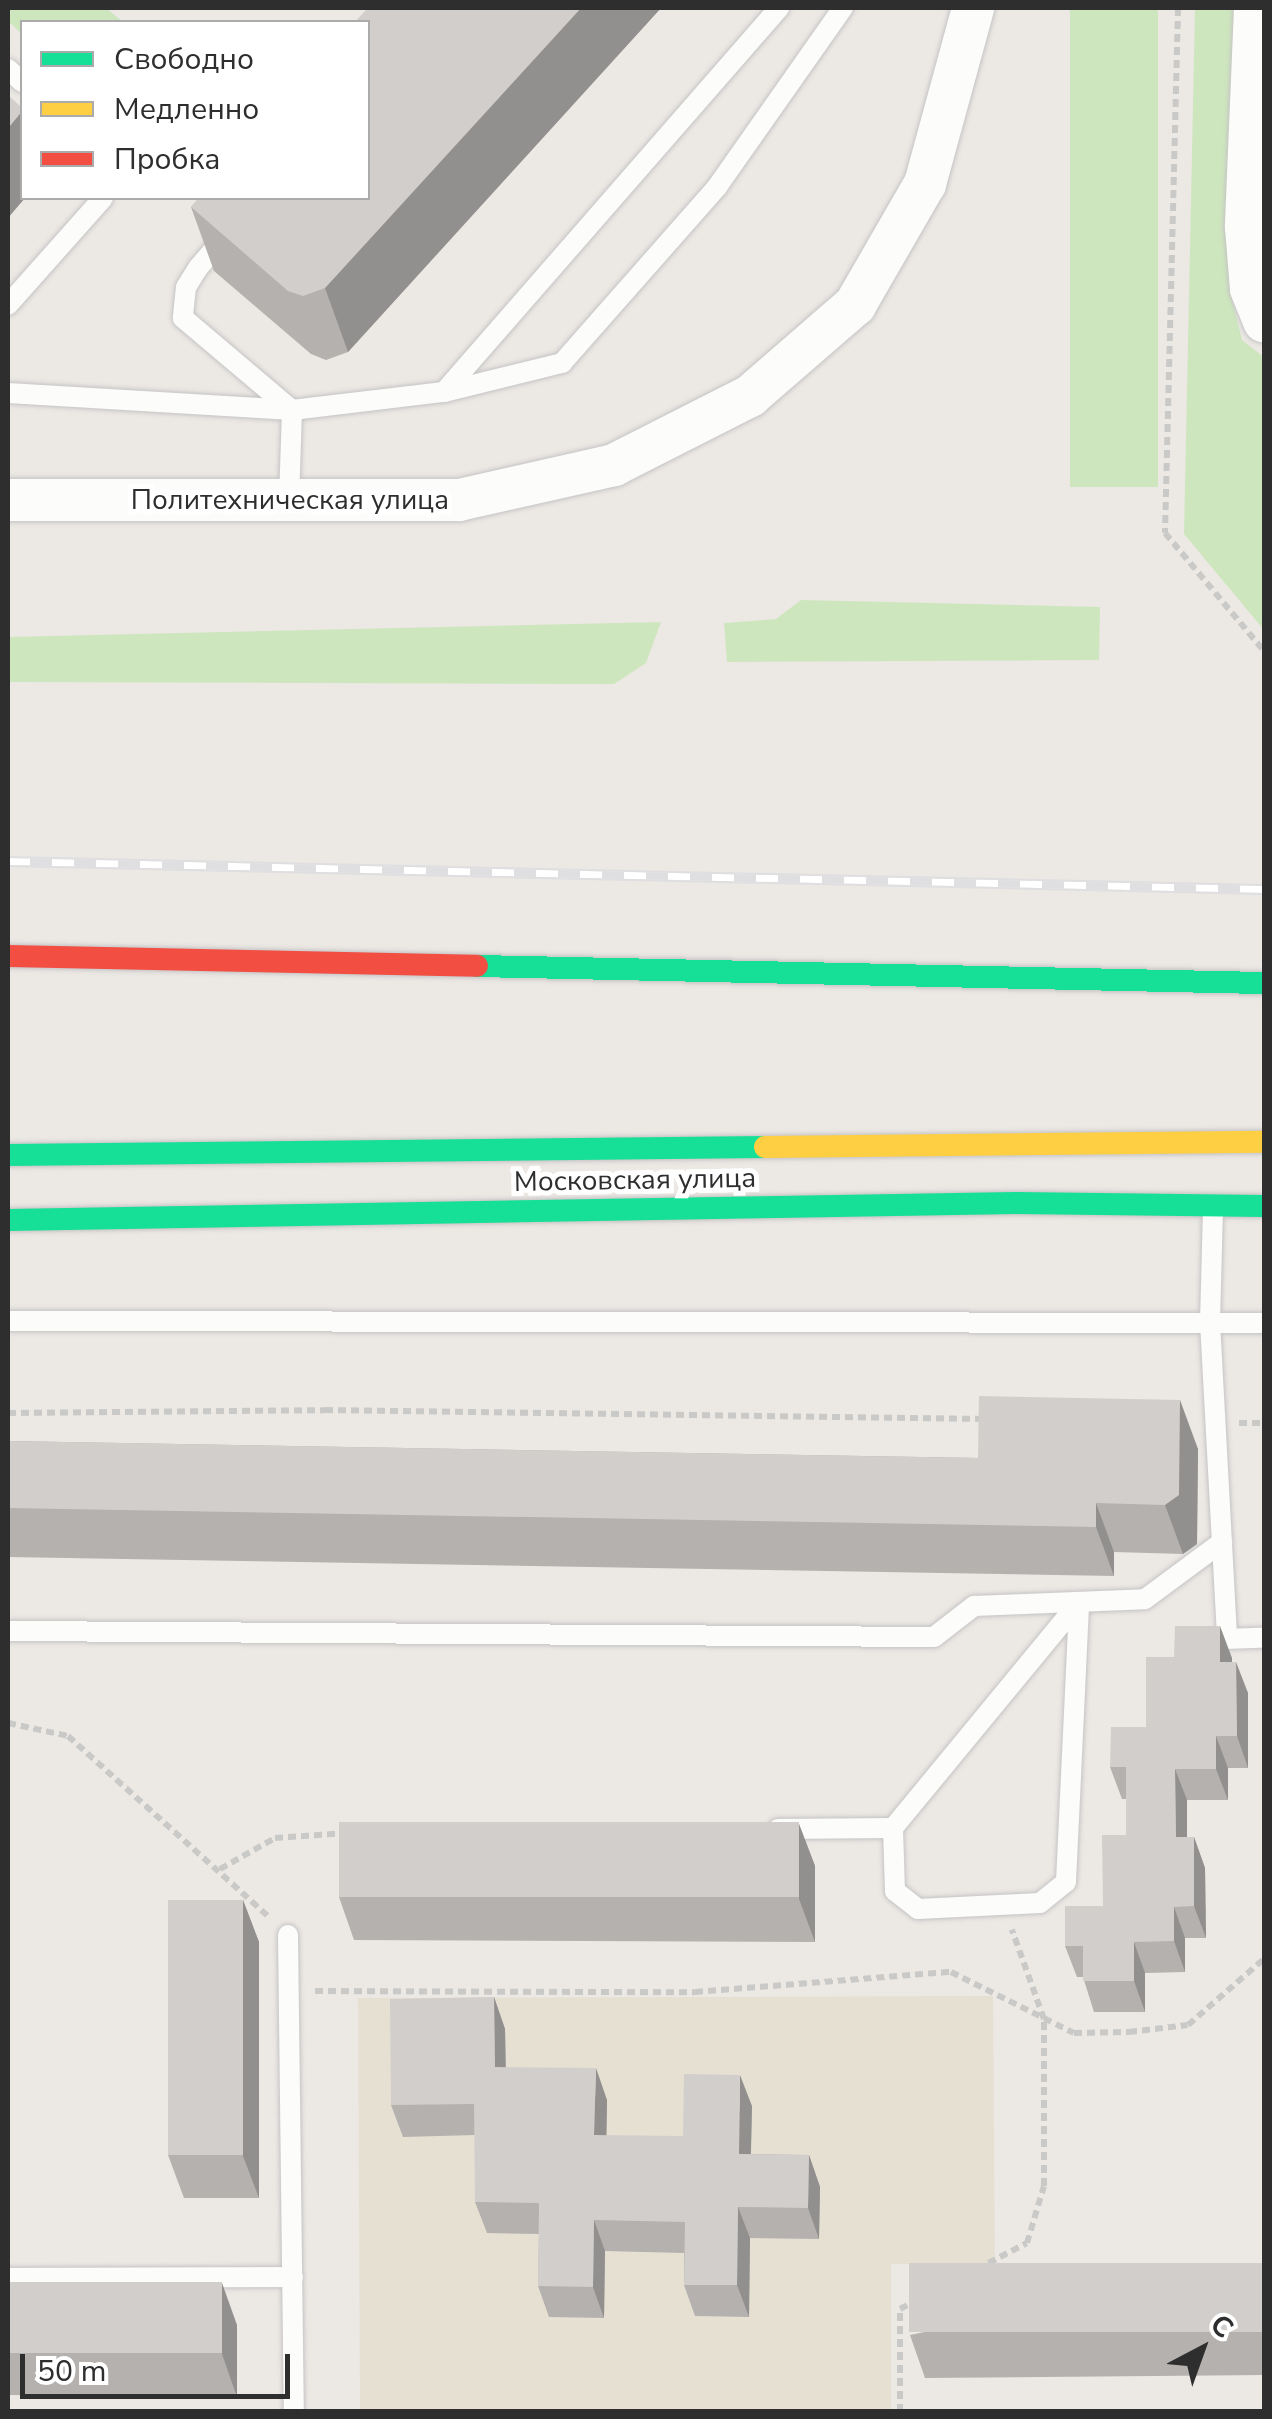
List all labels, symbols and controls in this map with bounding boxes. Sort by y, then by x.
legend [20,20,370,200]
text: Свободно [114,39,254,80]
text: Медленно [114,89,259,130]
text: Пробка [114,139,220,180]
street label: Политехническая улица [131,483,449,517]
street label: Московская улица [514,1161,756,1199]
north arrow [1152,2299,1252,2399]
text: С [1202,2306,1241,2347]
scale bar [25,2334,295,2396]
text: 50 m [37,2351,106,2392]

